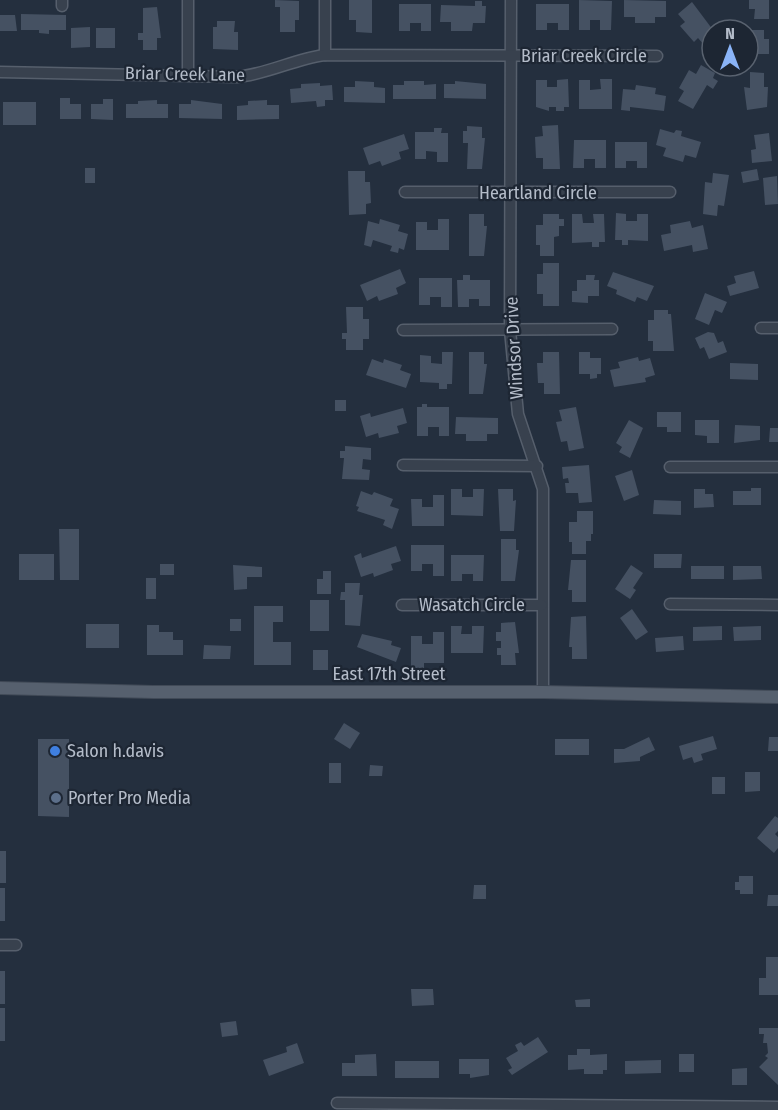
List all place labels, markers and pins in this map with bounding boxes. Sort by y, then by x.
place label: Salon h.davis [67,740,164,762]
marker: Salon h.davis [48,744,62,758]
place label: Porter Pro Media [68,787,191,809]
marker: Porter Pro Media [49,791,63,805]

